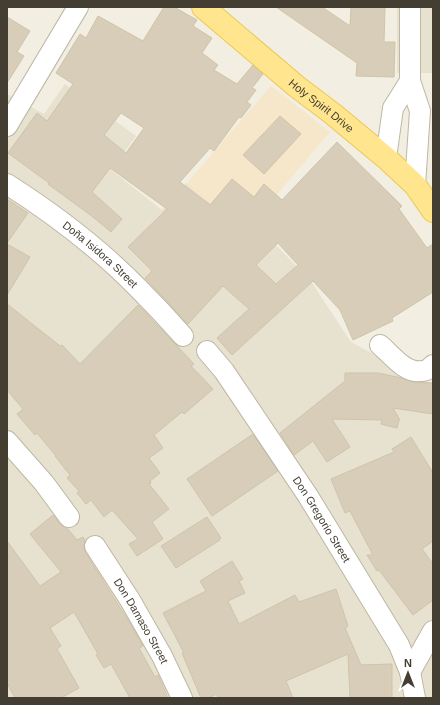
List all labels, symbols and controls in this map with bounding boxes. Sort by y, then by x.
street label: Holy Spirit Drive [286,77,356,135]
street label: Doña Isidora Street [61,219,140,290]
street label: Don Gregorio Street [291,474,353,564]
street label: Don Damaso Street [112,576,171,665]
north arrow [388,653,428,693]
text: N [404,657,412,669]

